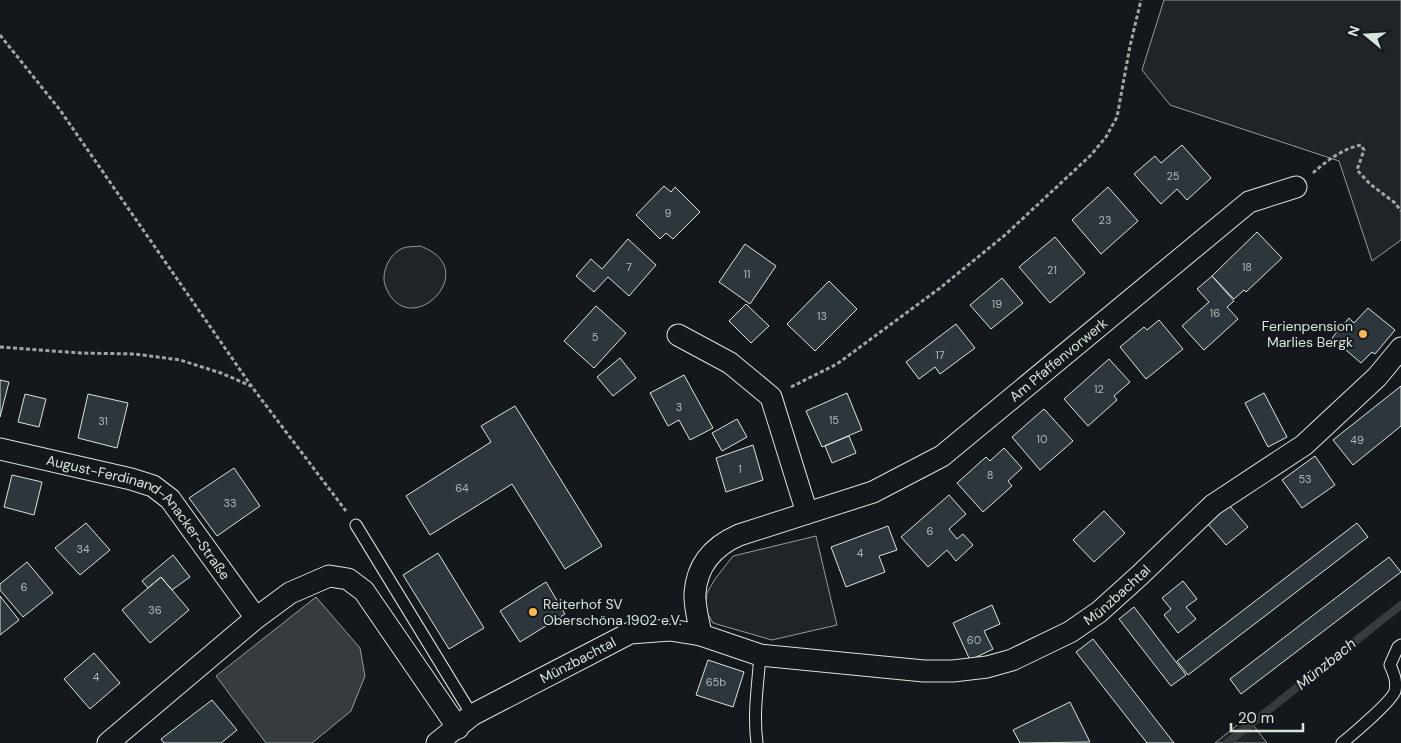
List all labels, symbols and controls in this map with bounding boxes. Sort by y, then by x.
north arrow [1341,10,1391,60]
text: N [1343,23,1364,39]
house number: 25 [1166,169,1180,183]
house number: 9 [665,206,672,220]
house number: 23 [1099,213,1111,227]
house number: 7 [626,260,632,274]
house number: 18 [1242,260,1252,274]
house number: 21 [1047,263,1057,277]
house number: 11 [744,267,750,281]
house number: 19 [992,297,1002,311]
house number: 16 [1210,306,1220,320]
house number: 13 [817,309,827,323]
street label: Am Pfaffenvorwerk [1006,314,1111,406]
place label: Ferienpension Marlies Bergk [1262,317,1353,351]
marker: Ferienpension Marlies Bergk [1357,328,1369,340]
house number: 5 [592,330,599,344]
house number: 17 [935,348,945,362]
house number: 12 [1094,382,1104,396]
house number: 3 [676,400,682,414]
house number: 15 [829,413,839,427]
house number: 31 [98,414,108,428]
house number: 10 [1037,432,1047,446]
house number: 49 [1350,433,1364,447]
street label: August-Ferdinand-Anacker-Straße [45,451,234,583]
house number: 1 [738,462,742,476]
house number: 8 [987,468,993,482]
house number: 53 [1298,472,1312,486]
house number: 64 [455,481,469,495]
house number: 33 [223,496,237,510]
house number: 6 [927,524,934,538]
house number: 34 [76,542,90,556]
house number: 4 [857,546,864,560]
street label: Münzbachtal [1080,561,1154,629]
house number: 6 [21,580,28,594]
place label: Reiterhof SV Oberschöna 1902 e.V. [543,595,682,629]
house number: 36 [148,603,162,617]
marker: Reiterhof SV Oberschöna 1902 e.V. [527,606,539,618]
street label: Münzbachtal [537,633,619,687]
house number: 60 [967,633,981,647]
water label: Münzbach [1292,633,1360,694]
house number: 4 [93,670,100,684]
house number: 65b [706,675,726,689]
scale bar [1231,700,1304,732]
text: 20 m [1238,708,1274,728]

